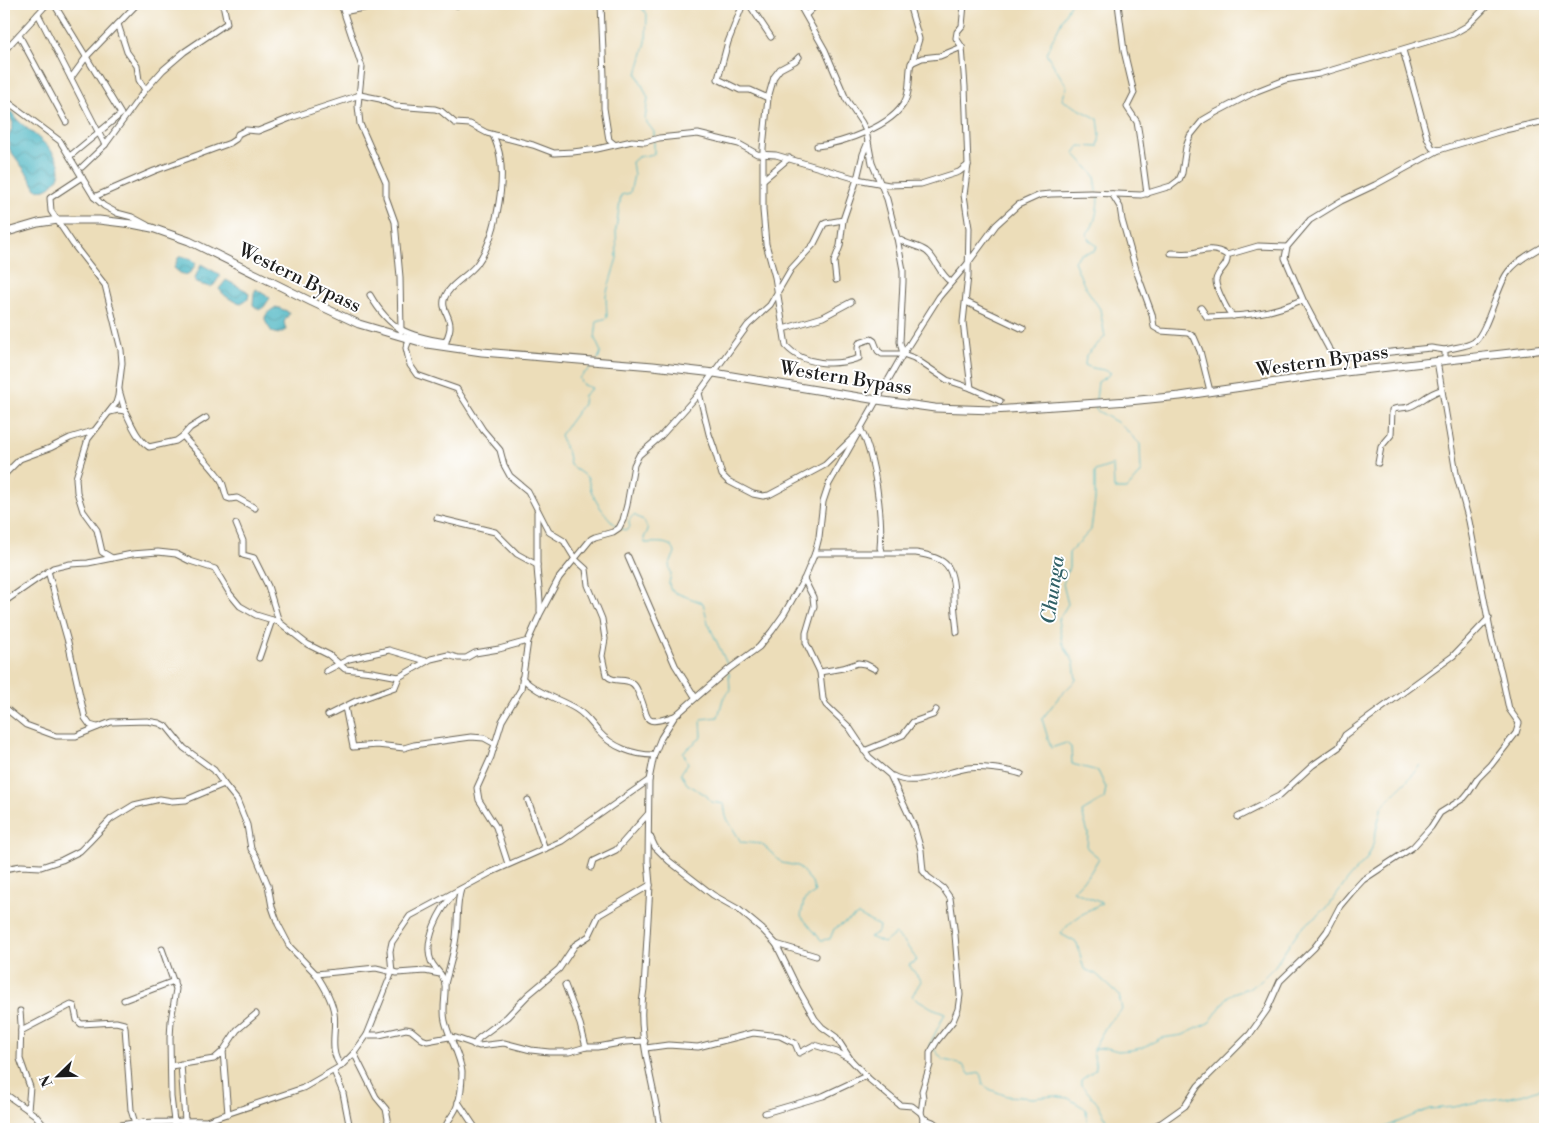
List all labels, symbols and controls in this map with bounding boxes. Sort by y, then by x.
street label: Western Bypass [233,237,365,318]
street label: Western Bypass [1253,340,1390,382]
street label: Western Bypass [777,356,914,400]
water label: Chunga [1036,554,1071,626]
north arrow [32,1050,82,1100]
text: N [37,1072,57,1089]

